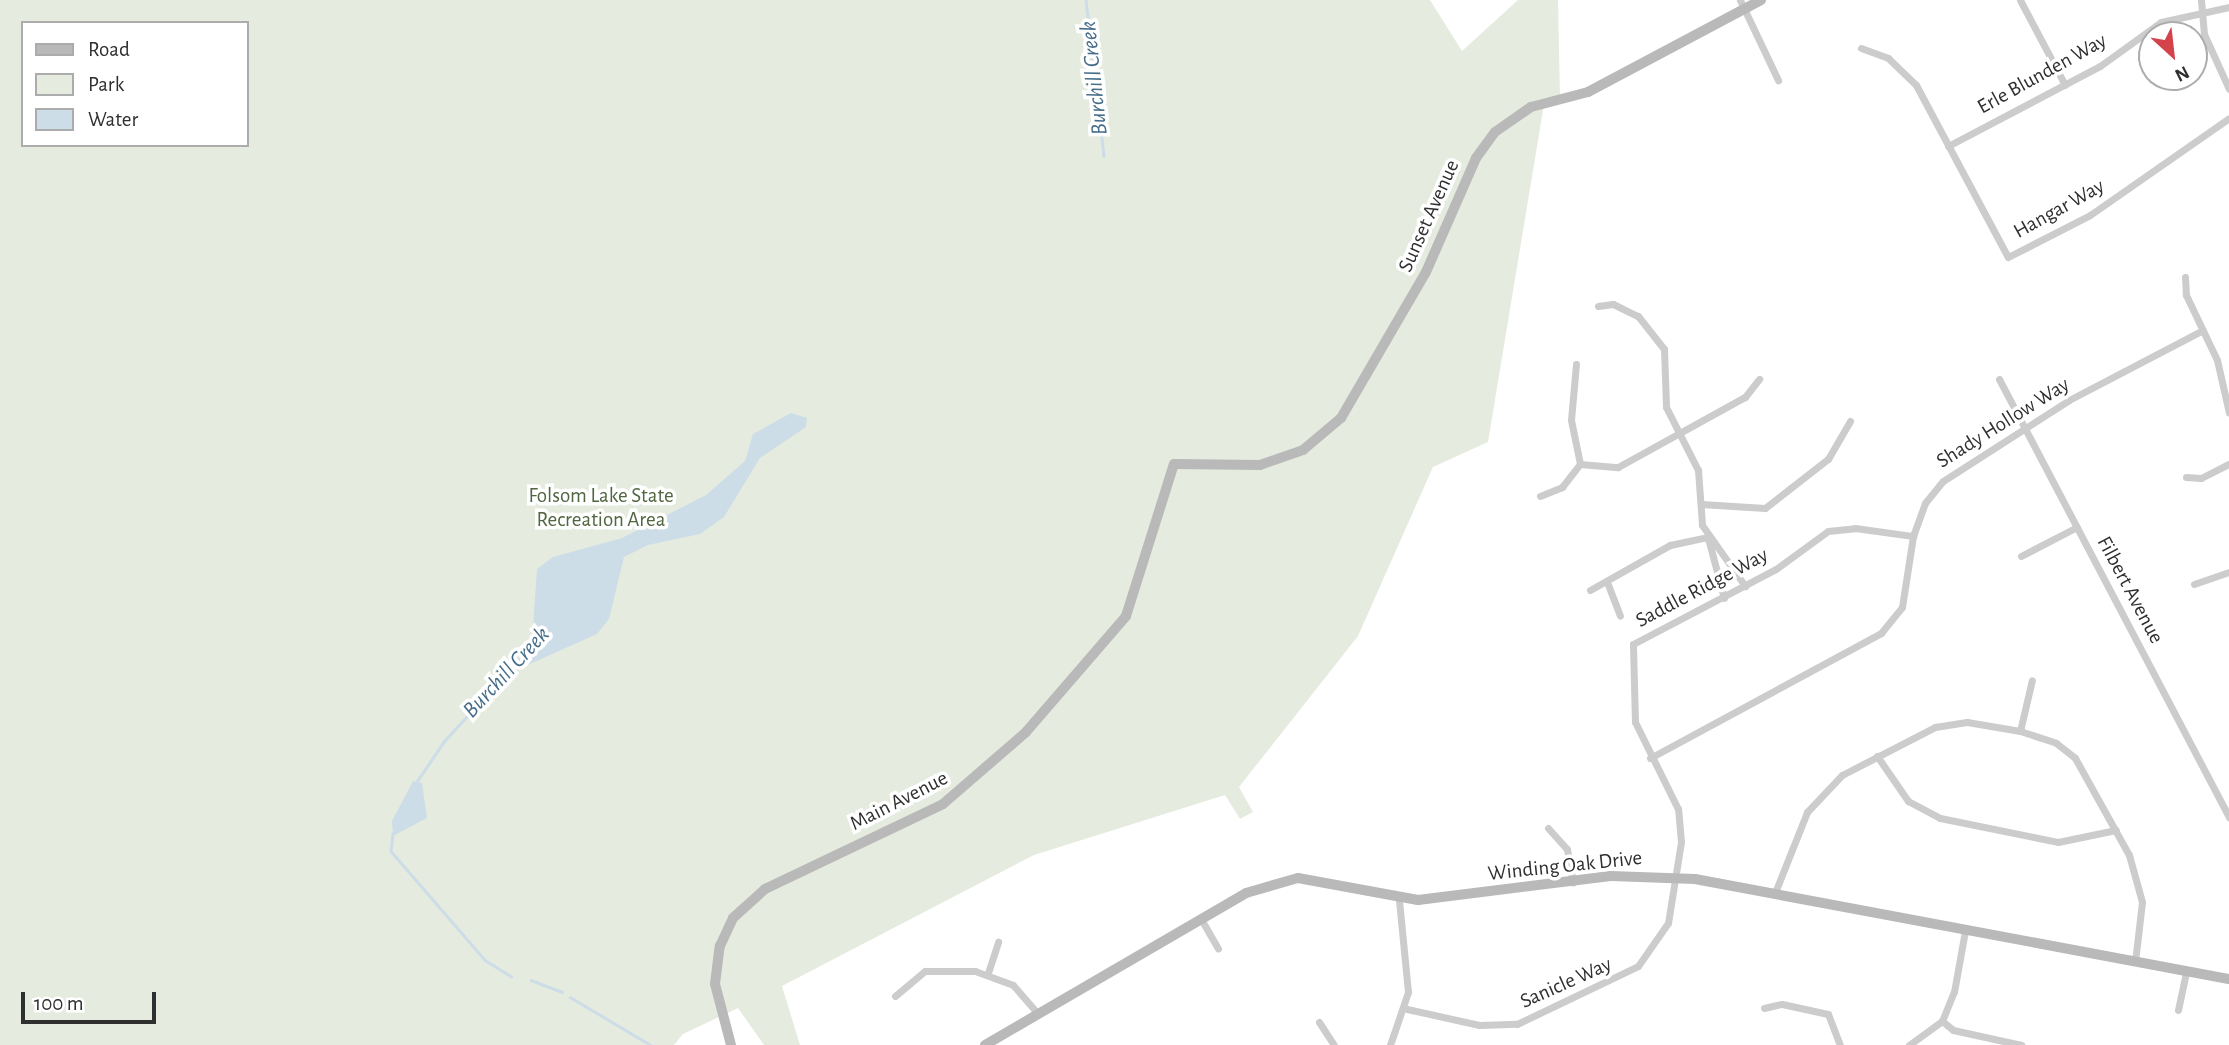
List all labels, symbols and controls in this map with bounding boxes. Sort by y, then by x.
water label: Burchill Creek [1075,19,1115,137]
legend [21,21,248,147]
north arrow [2138,21,2208,91]
street label: Erle Blunden Way [1973,28,2111,120]
text: Road [88,39,130,60]
text: N [2172,62,2192,85]
text: Park [88,74,124,95]
text: Water [88,109,138,130]
street label: Sunset Avenue [1393,156,1465,276]
street label: Hangar Way [2009,174,2109,244]
street label: Shady Hollow Way [1932,372,2074,474]
park label: Folsom Lake State Recreation Area [528,483,674,533]
street label: Filbert Avenue [2091,532,2169,648]
street label: Saddle Ridge Way [1632,543,1772,633]
water label: Burchill Creek [458,622,556,724]
street label: Main Avenue [846,766,952,836]
street label: Winding Oak Drive [1487,845,1643,887]
street label: Sanicle Way [1516,952,1616,1014]
scale bar [24,978,159,1022]
text: 100 m [34,993,84,1014]

